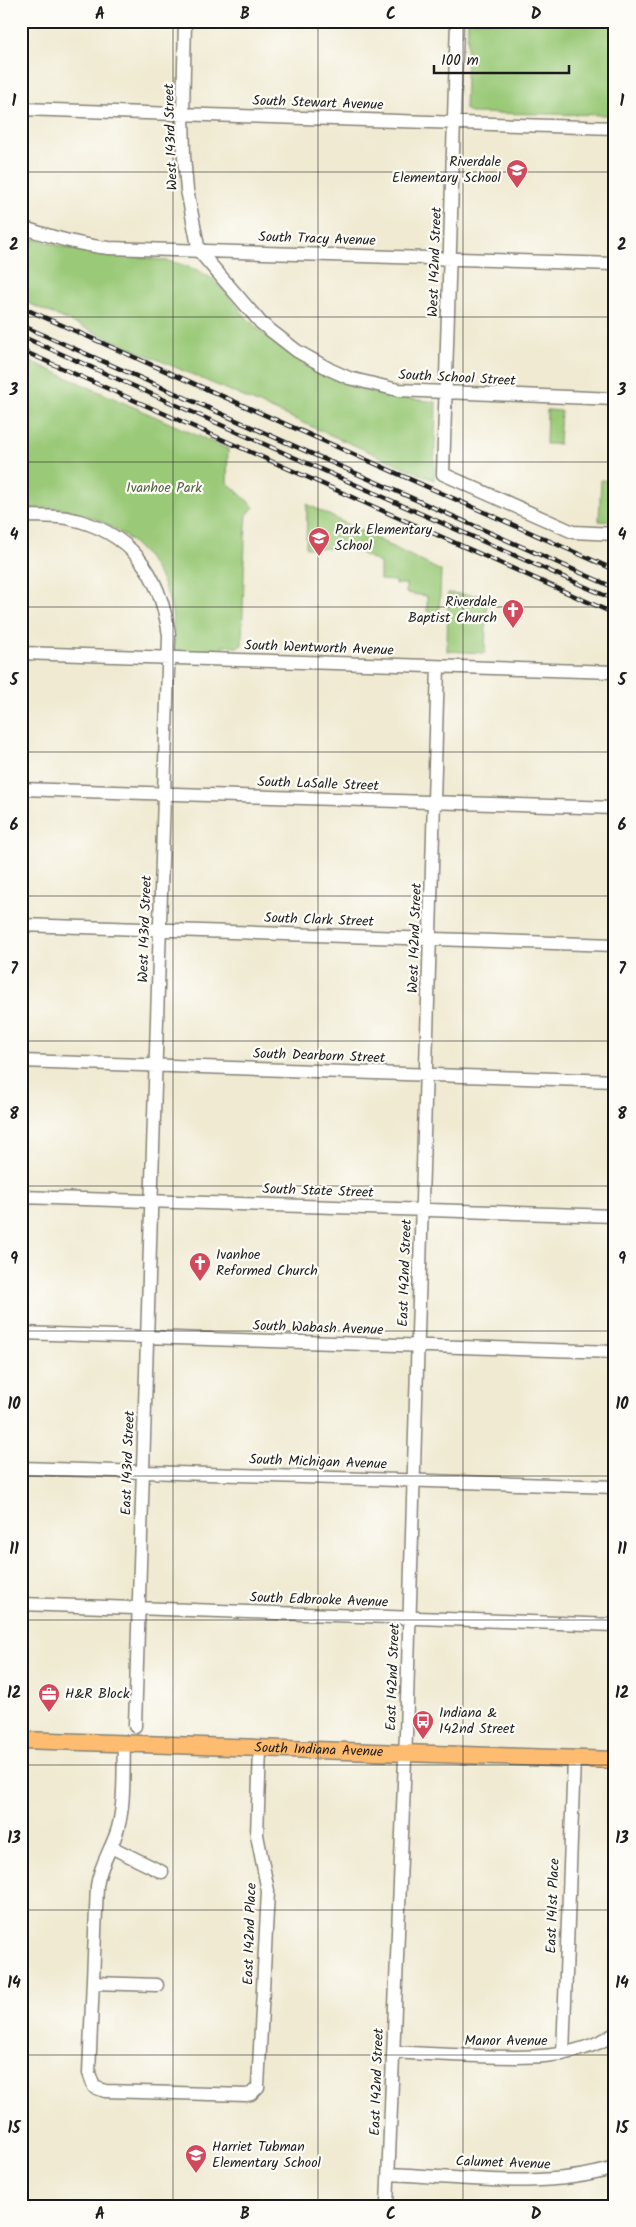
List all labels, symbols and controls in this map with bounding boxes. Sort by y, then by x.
text: A [95,2,105,27]
text: B [240,2,250,27]
text: C [386,2,396,27]
text: D [531,2,542,27]
scale bar [434,42,568,74]
text: 100 m [441,49,479,73]
street label: West 143rd Street [158,83,184,191]
text: 1 [12,89,17,114]
text: 1 [620,89,625,114]
street label: South Stewart Avenue [252,90,385,116]
place label: Riverdale Elementary School [392,151,502,189]
school or university icon: Riverdale Elementary School [505,158,529,189]
street label: West 142nd Street [422,206,448,317]
street label: South Tracy Avenue [258,226,377,252]
text: 2 [9,233,19,258]
text: 2 [617,233,627,258]
street label: South School Street [398,364,517,392]
text: 3 [9,378,19,403]
text: 3 [617,378,627,403]
park label: Ivanhoe Park [126,477,202,499]
place label: Park Elementary School [335,519,432,557]
text: 4 [10,523,19,548]
text: 4 [618,523,627,548]
school or university icon: Park Elementary School [307,526,331,557]
place label: Riverdale Baptist Church [408,591,498,629]
church icon: Riverdale Baptist Church [501,598,525,629]
street label: South Wentworth Avenue [244,634,395,662]
text: 5 [9,668,20,693]
text: 5 [617,668,628,693]
street label: South LaSalle Street [257,771,380,797]
text: 6 [10,813,19,838]
text: 6 [618,813,627,838]
street label: West 143rd Street [132,875,158,983]
street label: West 142nd Street [402,882,428,993]
street label: South Clark Street [264,907,375,933]
text: 7 [10,957,18,982]
text: 7 [618,957,626,982]
street label: South Dearborn Street [252,1043,386,1069]
text: 8 [9,1102,19,1127]
text: 8 [617,1102,627,1127]
street label: South State Street [262,1178,375,1204]
street label: East 142nd Street [392,1218,418,1327]
place label: Ivanhoe Reformed Church [216,1244,318,1282]
text: 9 [10,1247,18,1272]
text: 9 [618,1247,626,1272]
church icon: Ivanhoe Reformed Church [188,1251,212,1282]
street label: South Wabash Avenue [252,1315,384,1341]
text: 10 [7,1392,21,1417]
text: 10 [615,1392,629,1417]
street label: East 143rd Street [115,1410,141,1516]
street label: South Michigan Avenue [249,1449,388,1475]
text: 11 [9,1537,19,1562]
text: 11 [617,1537,627,1562]
street label: South Edbrooke Avenue [249,1587,389,1613]
street label: East 142nd Street [380,1622,406,1731]
text: 12 [7,1681,21,1706]
text: 12 [615,1681,629,1706]
office icon: H&R Block [37,1682,61,1713]
place label: H&R Block [65,1683,130,1705]
place label: Indiana & 142nd Street [439,1702,515,1740]
bus stop icon: Indiana & 142nd Street [411,1709,435,1740]
street label: South Indiana Avenue [254,1737,384,1763]
text: 13 [7,1826,21,1851]
text: 13 [615,1826,629,1851]
street label: East 141st Place [540,1857,566,1954]
street label: East 142nd Place [237,1882,263,1985]
text: 14 [7,1971,21,1996]
text: 14 [615,1971,629,1996]
street label: East 142nd Street [364,2027,390,2136]
street label: Manor Avenue [465,2030,548,2052]
text: 15 [8,2116,22,2141]
text: 15 [616,2116,630,2141]
place label: Harriet Tubman Elementary School [212,2136,321,2174]
school or university icon: Harriet Tubman Elementary School [184,2143,208,2174]
street label: Calumet Avenue [455,2150,551,2176]
text: A [95,2202,105,2227]
text: B [240,2202,250,2227]
text: C [386,2202,396,2227]
text: D [531,2202,542,2227]

